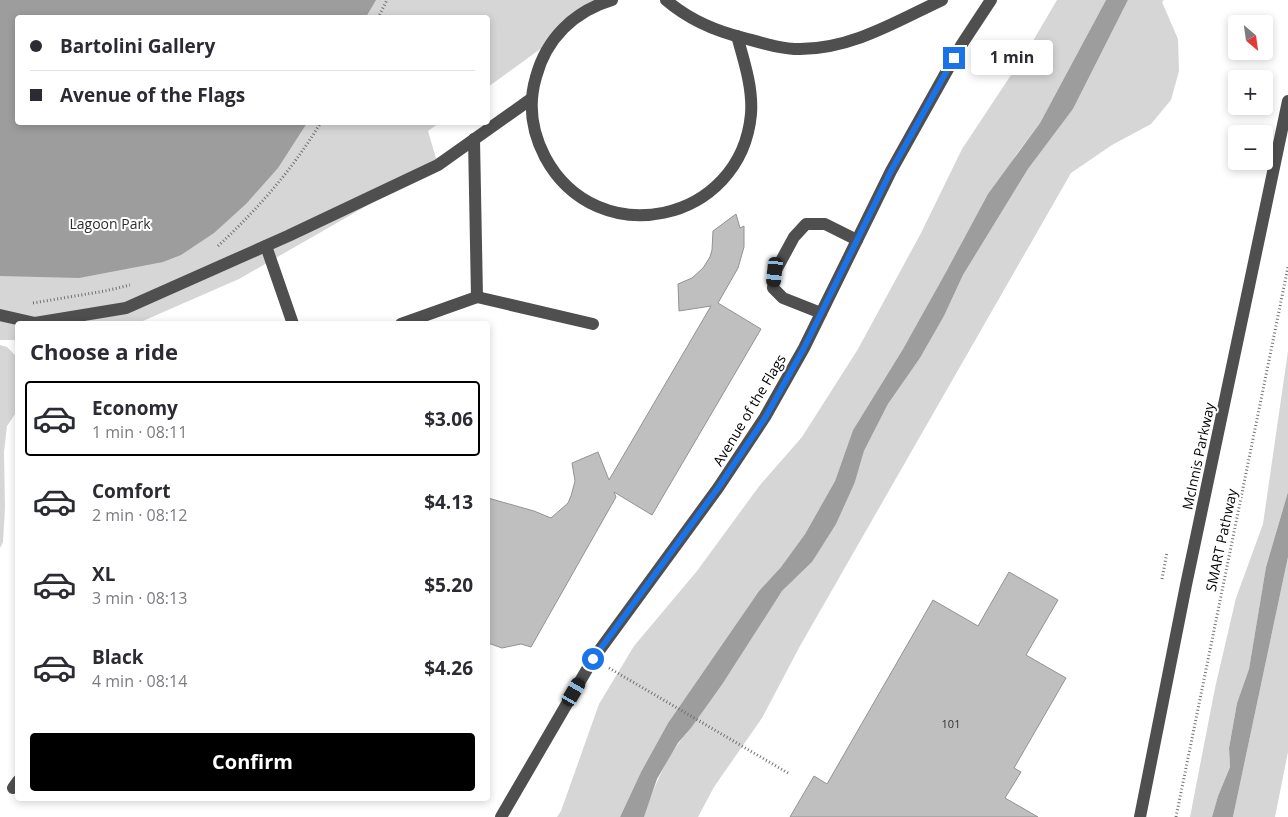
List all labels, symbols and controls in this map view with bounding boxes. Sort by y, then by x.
north arrow [1228,15,1272,60]
map controls [1228,15,1273,170]
text: Bartolini Gallery [60,33,215,59]
callout: 1 min [972,40,1054,76]
text: 1 min [990,46,1034,68]
route end [943,47,965,69]
button: + [1228,70,1273,115]
text: Avenue of the Flags [60,82,245,108]
button: − [1228,125,1273,170]
park label: Lagoon Park [69,214,151,233]
car [765,256,784,288]
text: Choose a ride [30,336,178,366]
street label: Avenue of the Flags [708,350,790,469]
text: Economy [92,395,178,421]
icon: car [32,396,77,441]
street label: McInnis Parkway [1177,400,1219,511]
text: $3.06 [424,406,473,432]
text: 1 min · 08:11 [92,421,187,443]
text: Comfort [92,478,171,504]
icon: car [32,479,77,524]
street label: SMART Pathway [1201,486,1241,593]
text: $4.13 [424,489,473,515]
text: 2 min · 08:12 [92,504,187,526]
text: XL [92,561,115,587]
icon: car [32,562,77,607]
text: $5.20 [424,572,473,598]
text: 3 min · 08:13 [92,587,187,609]
text: Black [92,644,144,670]
icon: car [32,645,77,690]
route start [582,648,604,670]
text: $4.26 [424,655,473,681]
text: 4 min · 08:14 [92,670,187,692]
car [560,675,587,709]
house number: 101 [942,716,960,731]
button: Confirm [30,733,475,791]

